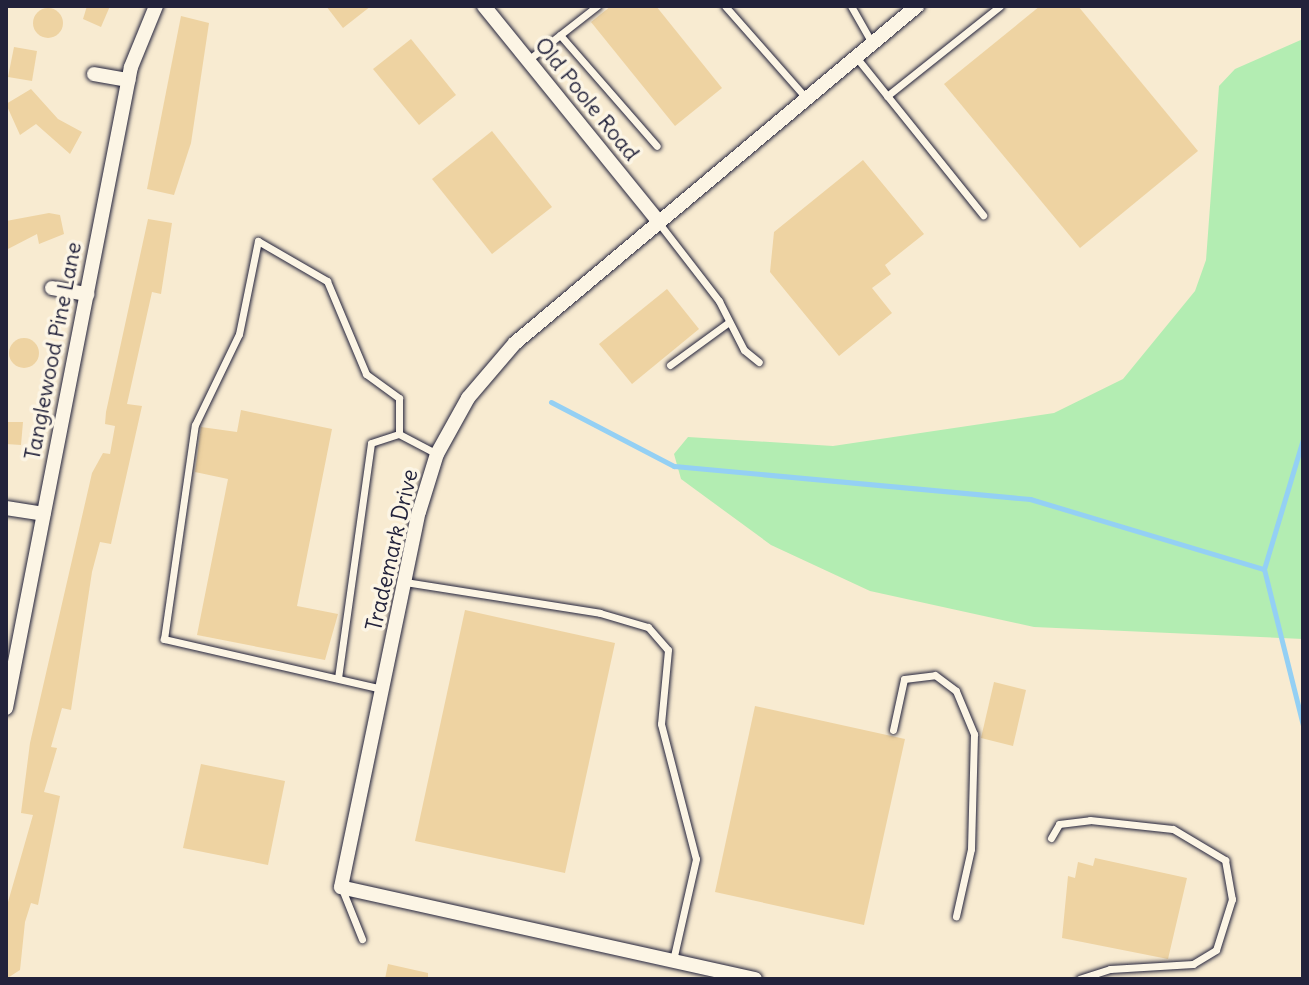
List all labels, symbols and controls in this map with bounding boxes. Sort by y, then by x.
street label: Old Poole Road [529,32,645,166]
street label: Tanglewood Pine Lane [19,240,87,462]
street label: Trademark Drive [361,467,423,633]

